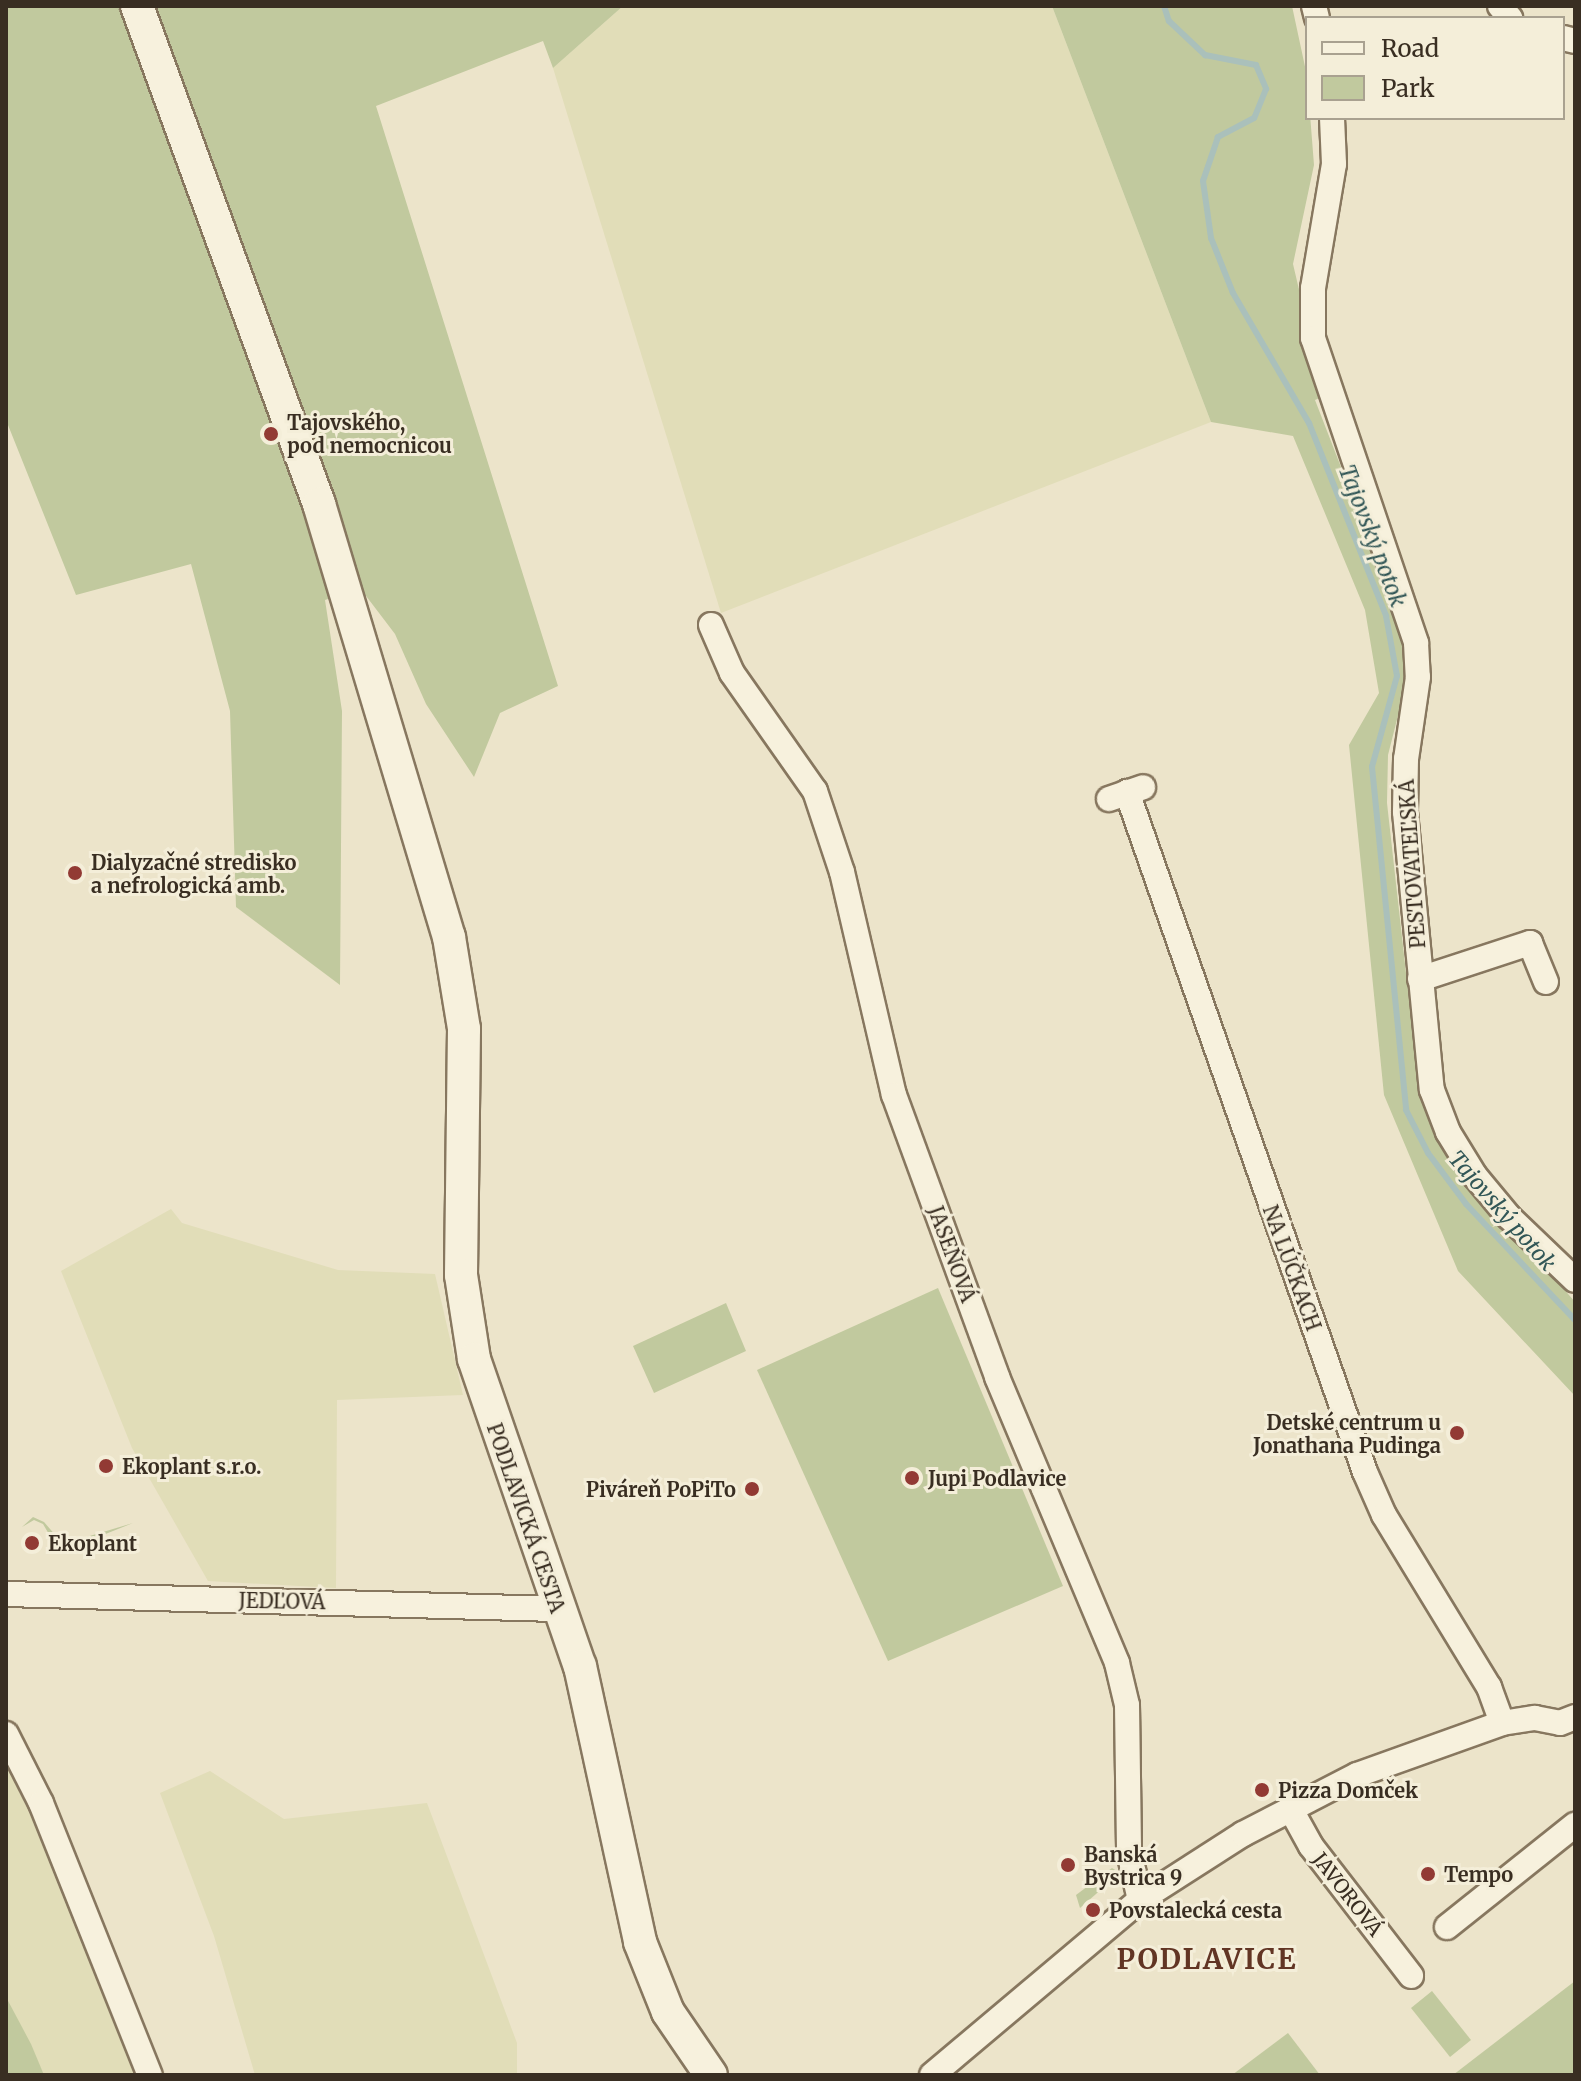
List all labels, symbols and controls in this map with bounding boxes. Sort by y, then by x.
legend [1305,16,1565,120]
text: Road [1381,33,1439,64]
text: Park [1381,73,1434,104]
place label: Tajovského, pod nemocnicou [287,410,452,457]
marker: Tajovského, pod nemocnicou [262,425,280,443]
water label: Tajovský potok [1333,461,1411,611]
street label: PESTOVATEĽSKÁ [1394,779,1430,949]
place label: Dialyzačné stredisko a nefrologická amb. [91,850,296,897]
marker: Dialyzačné stredisko a nefrologická amb. [66,864,84,882]
water label: Tajovský potok [1443,1146,1561,1276]
street label: NA LÚČKACH [1258,1202,1326,1334]
street label: JASEŇOVÁ [924,1203,980,1305]
place label: Detské centrum u Jonathana Pudinga [1253,1410,1441,1457]
street label: PODLAVICKÁ CESTA [482,1420,570,1616]
marker: Detské centrum u Jonathana Pudinga [1448,1424,1466,1442]
place label: Ekoplant s.r.o. [122,1454,262,1478]
marker: Ekoplant s.r.o. [97,1457,115,1475]
place label: Jupi Podlavice [928,1466,1066,1490]
marker: Jupi Podlavice [903,1469,921,1487]
place label: Piváreň PoPiTo [586,1477,736,1501]
marker: Piváreň PoPiTo [743,1480,761,1498]
place label: Ekoplant [48,1531,137,1555]
marker: Ekoplant [23,1534,41,1552]
street label: JEDĽOVÁ [238,1588,326,1614]
place label: Pizza Domček [1278,1778,1418,1802]
marker: Pizza Domček [1253,1781,1271,1799]
place label: Banská Bystrica 9 [1084,1842,1182,1889]
street label: JAVOROVÁ [1308,1847,1388,1941]
marker: Banská Bystrica 9 [1059,1856,1077,1874]
place label: Tempo [1444,1862,1513,1886]
marker: Tempo [1419,1865,1437,1883]
place label: Povstalecká cesta [1109,1898,1282,1922]
marker: Povstalecká cesta [1084,1901,1102,1919]
district label: PODLAVICE [1117,1942,1297,1976]

